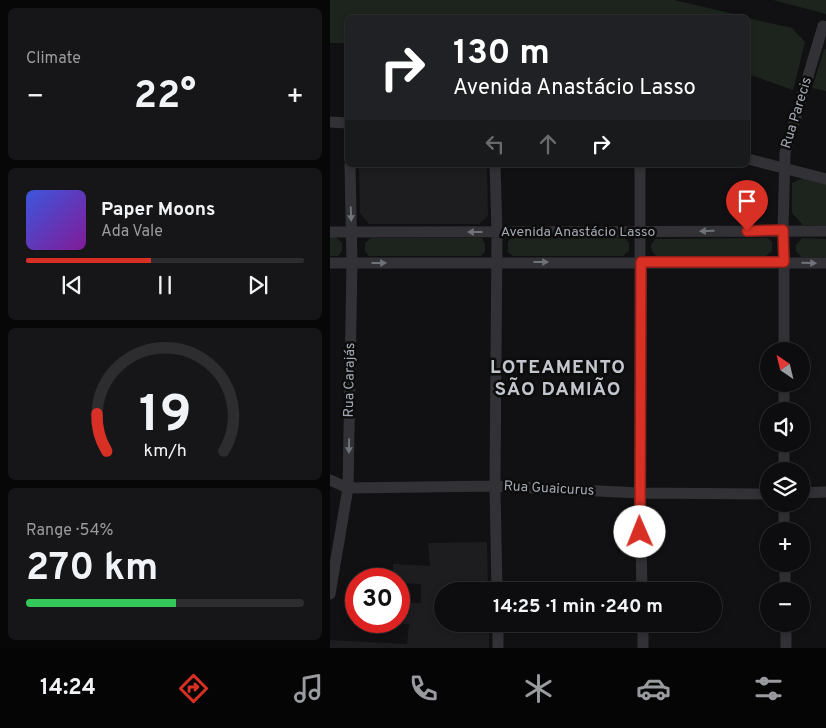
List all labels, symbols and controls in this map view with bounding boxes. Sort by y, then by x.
text: 130 m [453,32,550,76]
icon: right [370,35,435,100]
text: Climate [26,49,81,69]
text: 22° [134,73,196,122]
text: Avenida Anastácio Lasso [453,75,696,102]
street label: Rua Parecis [778,75,816,151]
text: − [26,80,44,116]
text: + [286,80,304,116]
icon: left [481,130,509,158]
icon: ahead [534,130,562,158]
icon: right [587,130,615,158]
pin [726,180,768,231]
icon: arrive [733,187,761,215]
text: Paper Moons [101,198,215,222]
one-way arrow [347,206,355,222]
text: Ada Vale [101,222,163,242]
street label: Avenida Anastácio Lasso [501,224,655,241]
one-way arrow [699,227,715,235]
one-way arrow [467,228,483,236]
one-way arrow [533,258,549,266]
one-way arrow [371,259,387,267]
one-way arrow [801,259,817,267]
icon: previous [58,271,86,299]
icon: pause [151,271,179,299]
icon: next [244,271,272,299]
street label: Rua Carajás [341,342,359,418]
north arrow [760,342,810,392]
map controls [760,342,810,632]
district label: LOTEAMENTO SÃO DAMIÃO [490,356,626,402]
text: 19 [139,384,191,450]
button: sound [760,402,810,452]
one-way arrow [345,438,353,454]
text: km/h [143,440,187,463]
button: layers [760,462,810,512]
street label: Rua Guaicurus [503,478,595,500]
position arrow [613,505,665,557]
text: Range · 54% [26,521,114,541]
button: + [760,522,810,572]
text: 270 km [26,545,158,594]
speed limit sign: 30 [345,568,410,633]
button: − [760,582,810,632]
text: 14:25 · 1 min · 240 m [493,595,663,619]
icon: directions [176,671,211,706]
icon: music [291,671,326,706]
icon: phone [406,671,441,706]
icon: climate [521,671,556,706]
icon: car [636,671,671,706]
icon: filters [751,671,786,706]
text: 14:24 [40,675,96,702]

